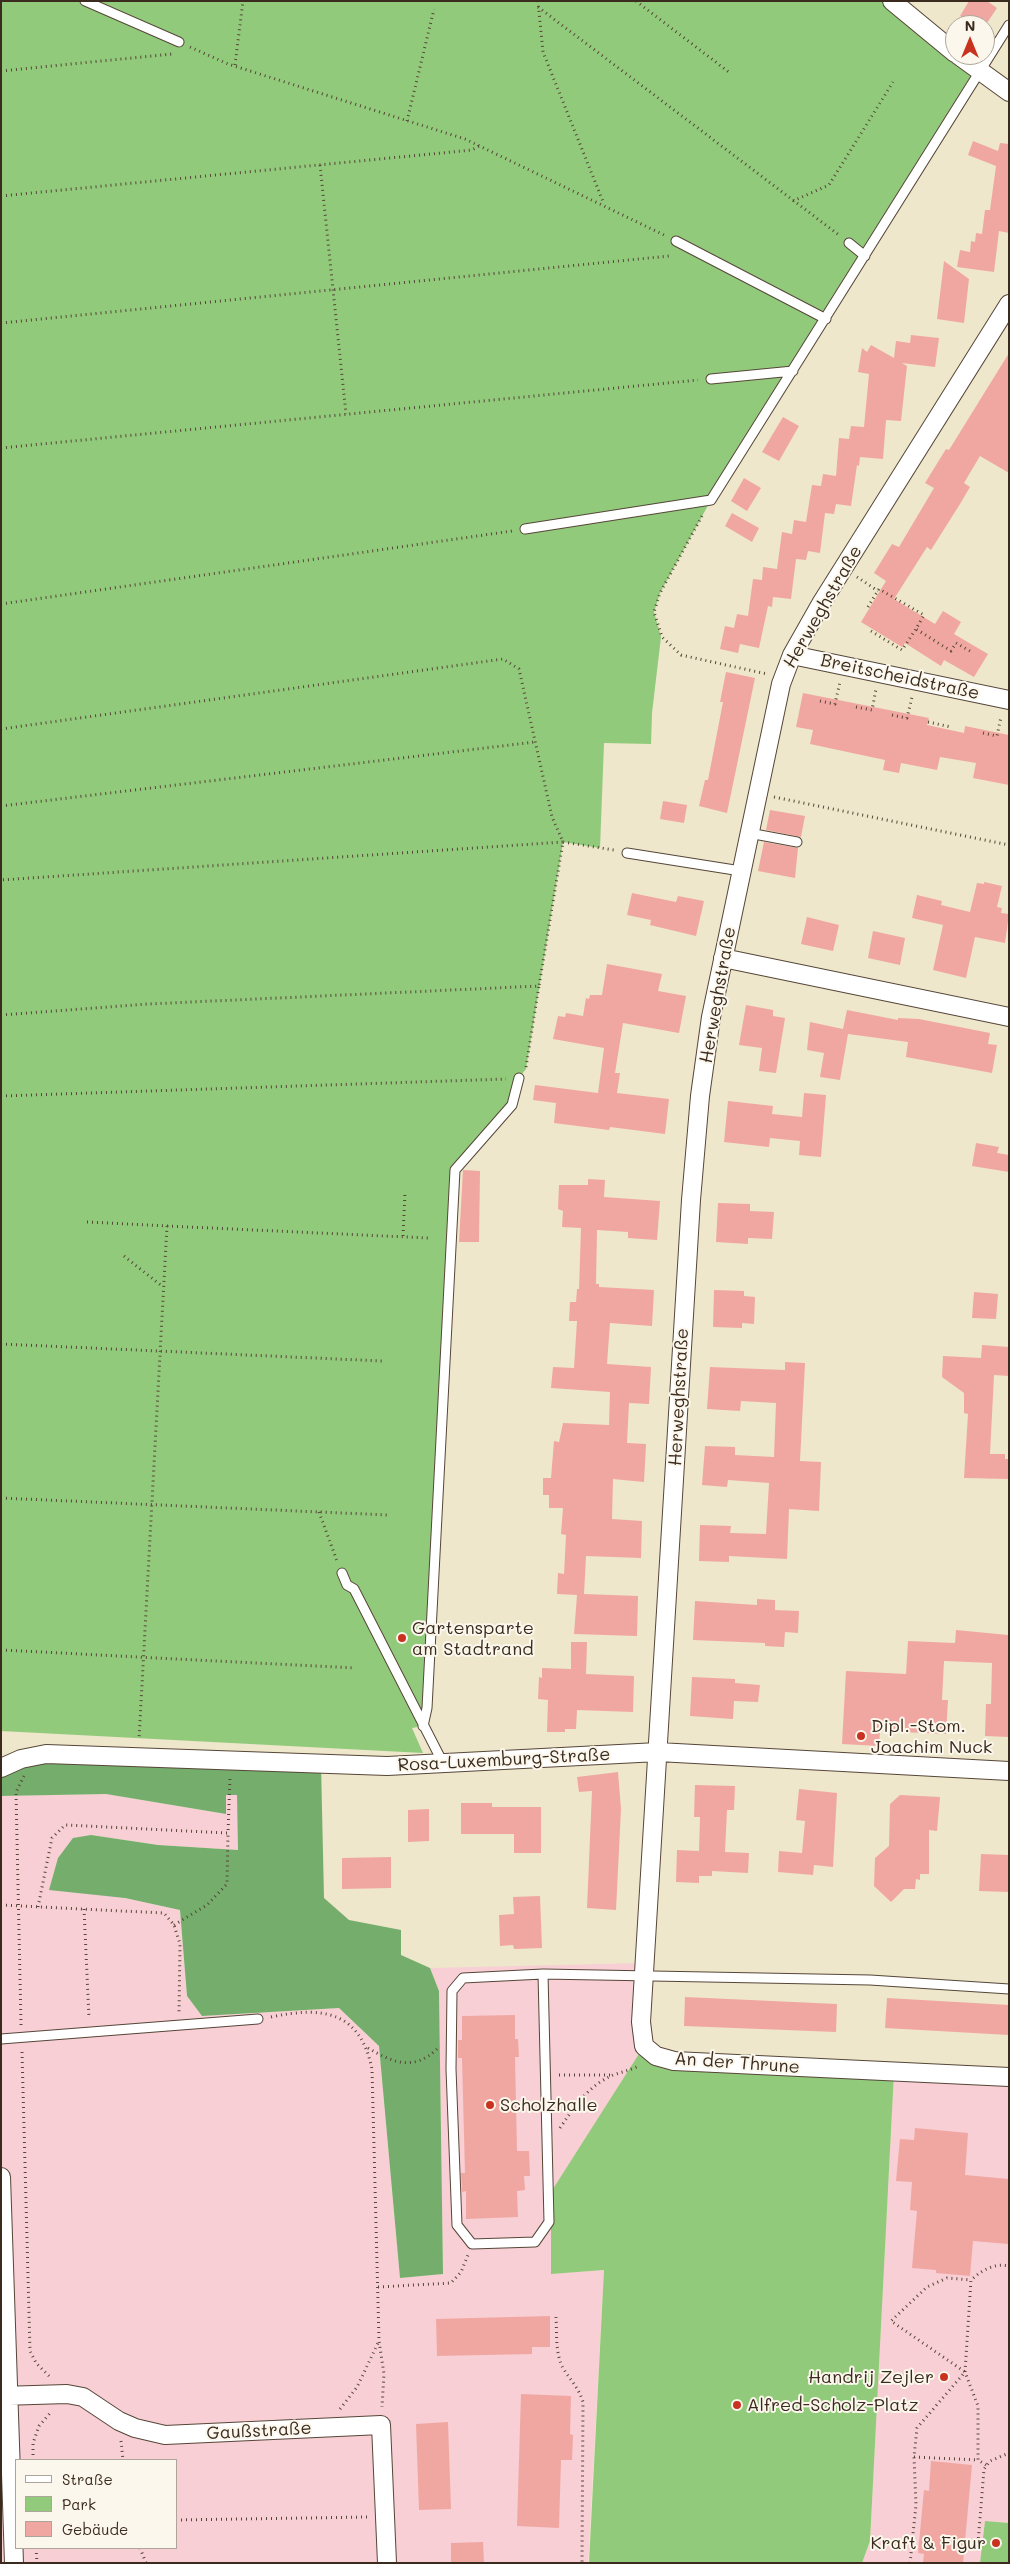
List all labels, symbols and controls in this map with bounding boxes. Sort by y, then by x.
north arrow [945,15,995,65]
text: N [965,16,975,35]
street label: Herweghstraße [779,542,867,672]
street label: Breitscheidstraße [819,650,981,704]
street label: Herweghstraße [695,925,741,1065]
street label: Herweghstraße [665,1327,693,1467]
place label: Gartensparte am Stadtrand [412,1617,534,1660]
marker: Gartensparte am Stadtrand [396,1632,408,1644]
place label: Dipl.-Stom. Joachim Nuck [871,1715,992,1758]
marker: Dipl.-Stom. Joachim Nuck [855,1730,867,1742]
street label: Rosa-Luxemburg-Straße [397,1744,611,1776]
street label: An der Thrune [674,2048,800,2078]
place label: Scholzhalle [500,2094,598,2116]
marker: Scholzhalle [484,2099,496,2111]
place label: Handrij Zejler [808,2366,934,2388]
marker: Handrij Zejler [938,2371,950,2383]
place label: Alfred-Scholz-Platz [747,2394,918,2416]
marker: Alfred-Scholz-Platz [731,2399,743,2411]
street label: Gaußstraße [206,2417,312,2445]
legend [15,2459,178,2549]
text: Straße [62,2469,113,2489]
text: Park [62,2494,96,2514]
text: Gebäude [62,2519,128,2539]
place label: Kraft & Figur [870,2532,986,2554]
marker: Kraft & Figur [990,2537,1002,2549]

